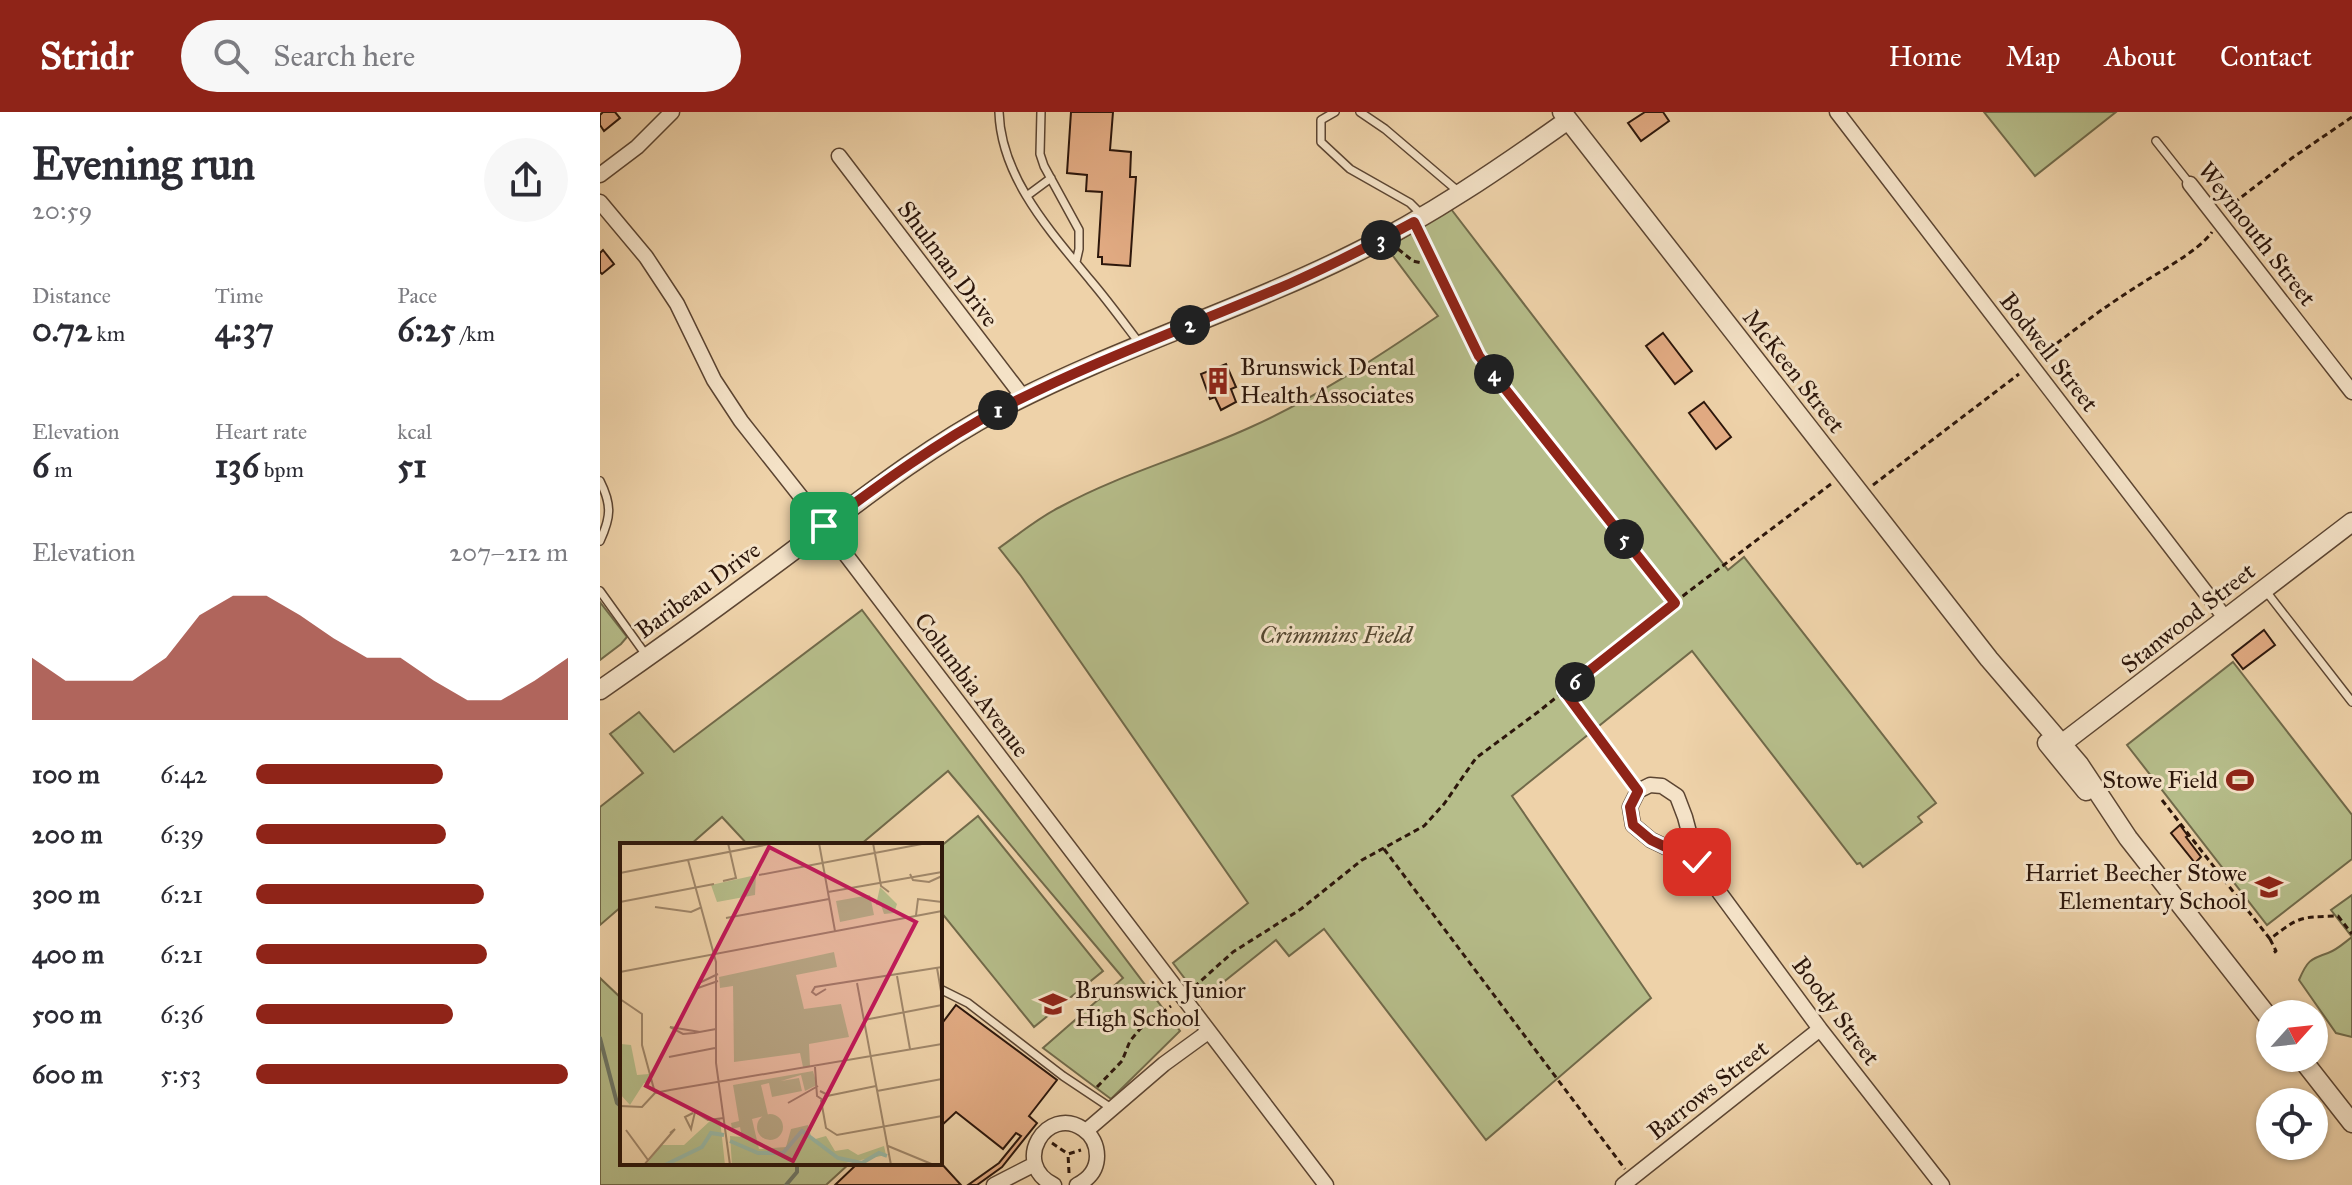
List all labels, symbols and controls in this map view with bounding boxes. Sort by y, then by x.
search box [181,20,741,92]
text: Stridr [40,33,133,79]
icon: search [209,34,253,78]
text: Search here [273,38,415,74]
text: Home [1889,39,1962,74]
text: Map [2006,39,2060,74]
text: About [2104,39,2176,74]
text: Contact [2220,39,2312,74]
text: Evening run [32,137,255,191]
button: share [484,138,568,222]
street label: Weymouth Street [2191,156,2323,312]
text: 20:59 [32,194,93,226]
street label: Shulman Drive [891,195,1005,333]
pin: 3 [1361,220,1401,260]
text: 3 [1377,226,1385,253]
text: Distance [32,282,111,309]
text: Time [215,282,263,309]
text: Pace [397,282,437,309]
street label: Bodwell Street [1993,286,2105,418]
street label: McKeen Street [1736,303,1852,439]
pin: 2 [1170,305,1210,345]
text: 0.72 [32,309,92,350]
text: 4:37 [215,309,274,350]
text: 6:25 [397,309,456,350]
text: 2 [1185,311,1195,338]
text: km [92,320,125,347]
text: /km [456,320,495,347]
place label: Brunswick Dental Health Associates [1240,352,1416,410]
pin: 4 [1474,354,1514,394]
text: 4 [1488,360,1500,387]
building icon: Brunswick Dental Health Associates [1203,366,1233,396]
pin: 1 [978,390,1018,430]
text: 1 [994,396,1002,423]
text: Elevation [32,418,119,445]
text: Heart rate [215,418,307,445]
text: kcal [397,418,432,445]
text: 6 [32,445,49,486]
text: 136 [215,445,259,486]
text: 51 [397,445,427,486]
text: m [49,456,73,483]
text: bpm [259,456,304,483]
pin [790,492,858,560]
icon: arrive [802,504,846,548]
pin: 5 [1604,519,1644,559]
text: 5 [1619,525,1629,552]
street label: Baribeau Drive [630,535,766,645]
text: Elevation [32,536,135,568]
text: 207–212 m [449,536,568,568]
street label: Stanwood Street [2115,556,2262,680]
street label: Columbia Avenue [908,607,1036,763]
park label: Crimmins Field [1260,620,1414,650]
pin: 6 [1555,662,1595,702]
text: 6 [1569,668,1581,695]
text: 100 m [32,758,100,790]
text: 6:42 [160,758,207,790]
place label: Stowe Field [2102,765,2218,795]
sports icon: Stowe Field [2225,765,2255,795]
text: 200 m [32,818,103,850]
text: 6:39 [160,818,204,850]
pin [1663,828,1731,896]
icon: check [1675,840,1719,884]
inset map [620,843,942,1165]
place label: Harriet Beecher Stowe Elementary School [2025,858,2248,916]
school or university icon: Harriet Beecher Stowe Elementary School [2254,872,2284,902]
text: 300 m [32,878,100,910]
text: 6:21 [160,878,203,910]
text: 400 m [32,938,104,970]
text: 6:21 [160,938,203,970]
street label: Boody Street [1785,951,1887,1072]
place label: Brunswick Junior High School [1075,975,1246,1033]
school or university icon: Brunswick Junior High School [1038,989,1068,1019]
text: 500 m [32,998,102,1030]
text: 6:36 [160,998,204,1030]
north arrow [2256,1000,2328,1072]
map controls [2256,1000,2328,1160]
street label: Barrows Street [1642,1033,1775,1147]
text: 600 m [32,1058,103,1090]
text: 5:53 [160,1058,201,1090]
button: locate [2256,1088,2328,1160]

